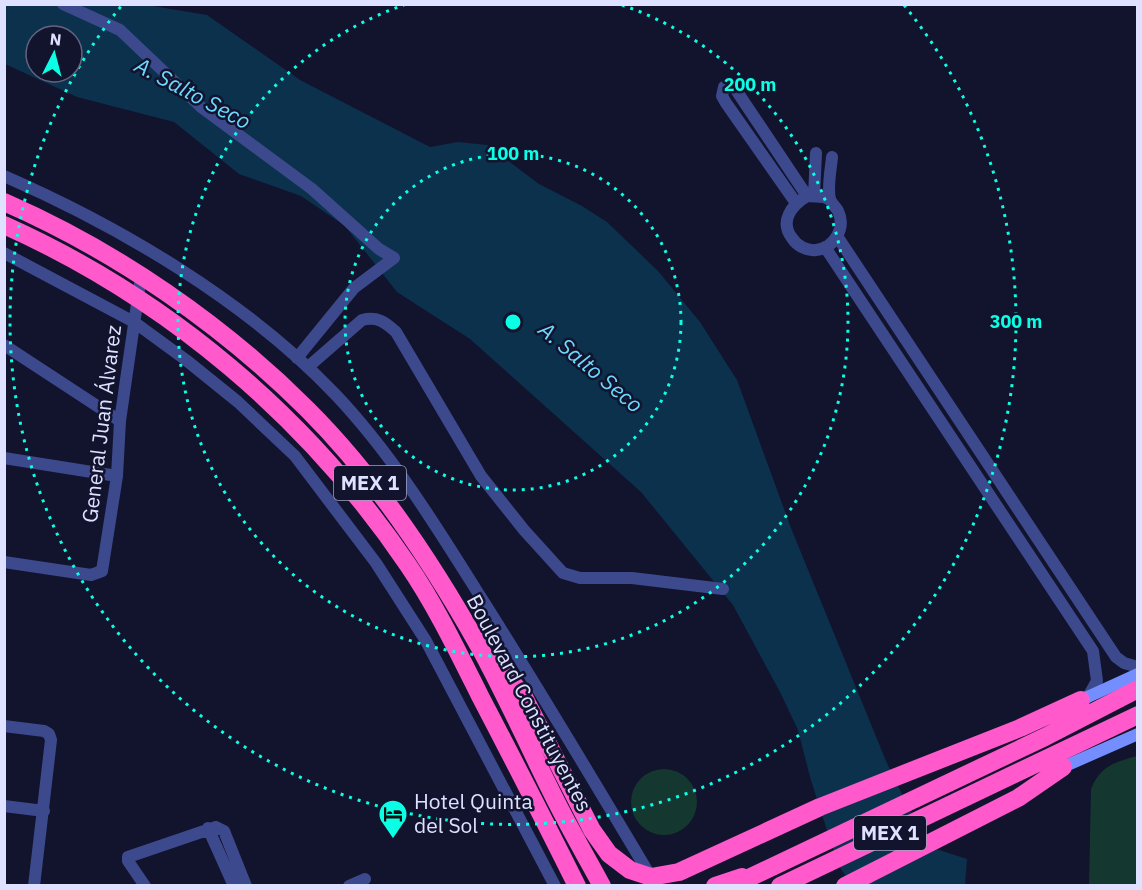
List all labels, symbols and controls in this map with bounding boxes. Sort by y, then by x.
north arrow [24,24,84,84]
text: N [49,29,62,50]
water label: A. Salto Seco [129,49,256,135]
text: 200 m [724,73,776,96]
text: 100 m [487,142,539,165]
text: 300 m [990,310,1042,333]
centre of rings [503,312,523,332]
water label: A. Salto Seco [532,314,649,419]
street label: General Juan Álvarez [75,323,127,524]
road number: MEX 1 [334,466,406,500]
street label: Boulevard Constituyentes [461,589,599,816]
place label: Hotel Quinta del Sol [414,787,533,839]
hotel icon: Hotel Quinta del Sol [377,798,409,840]
road number: MEX 1 [854,816,926,850]

